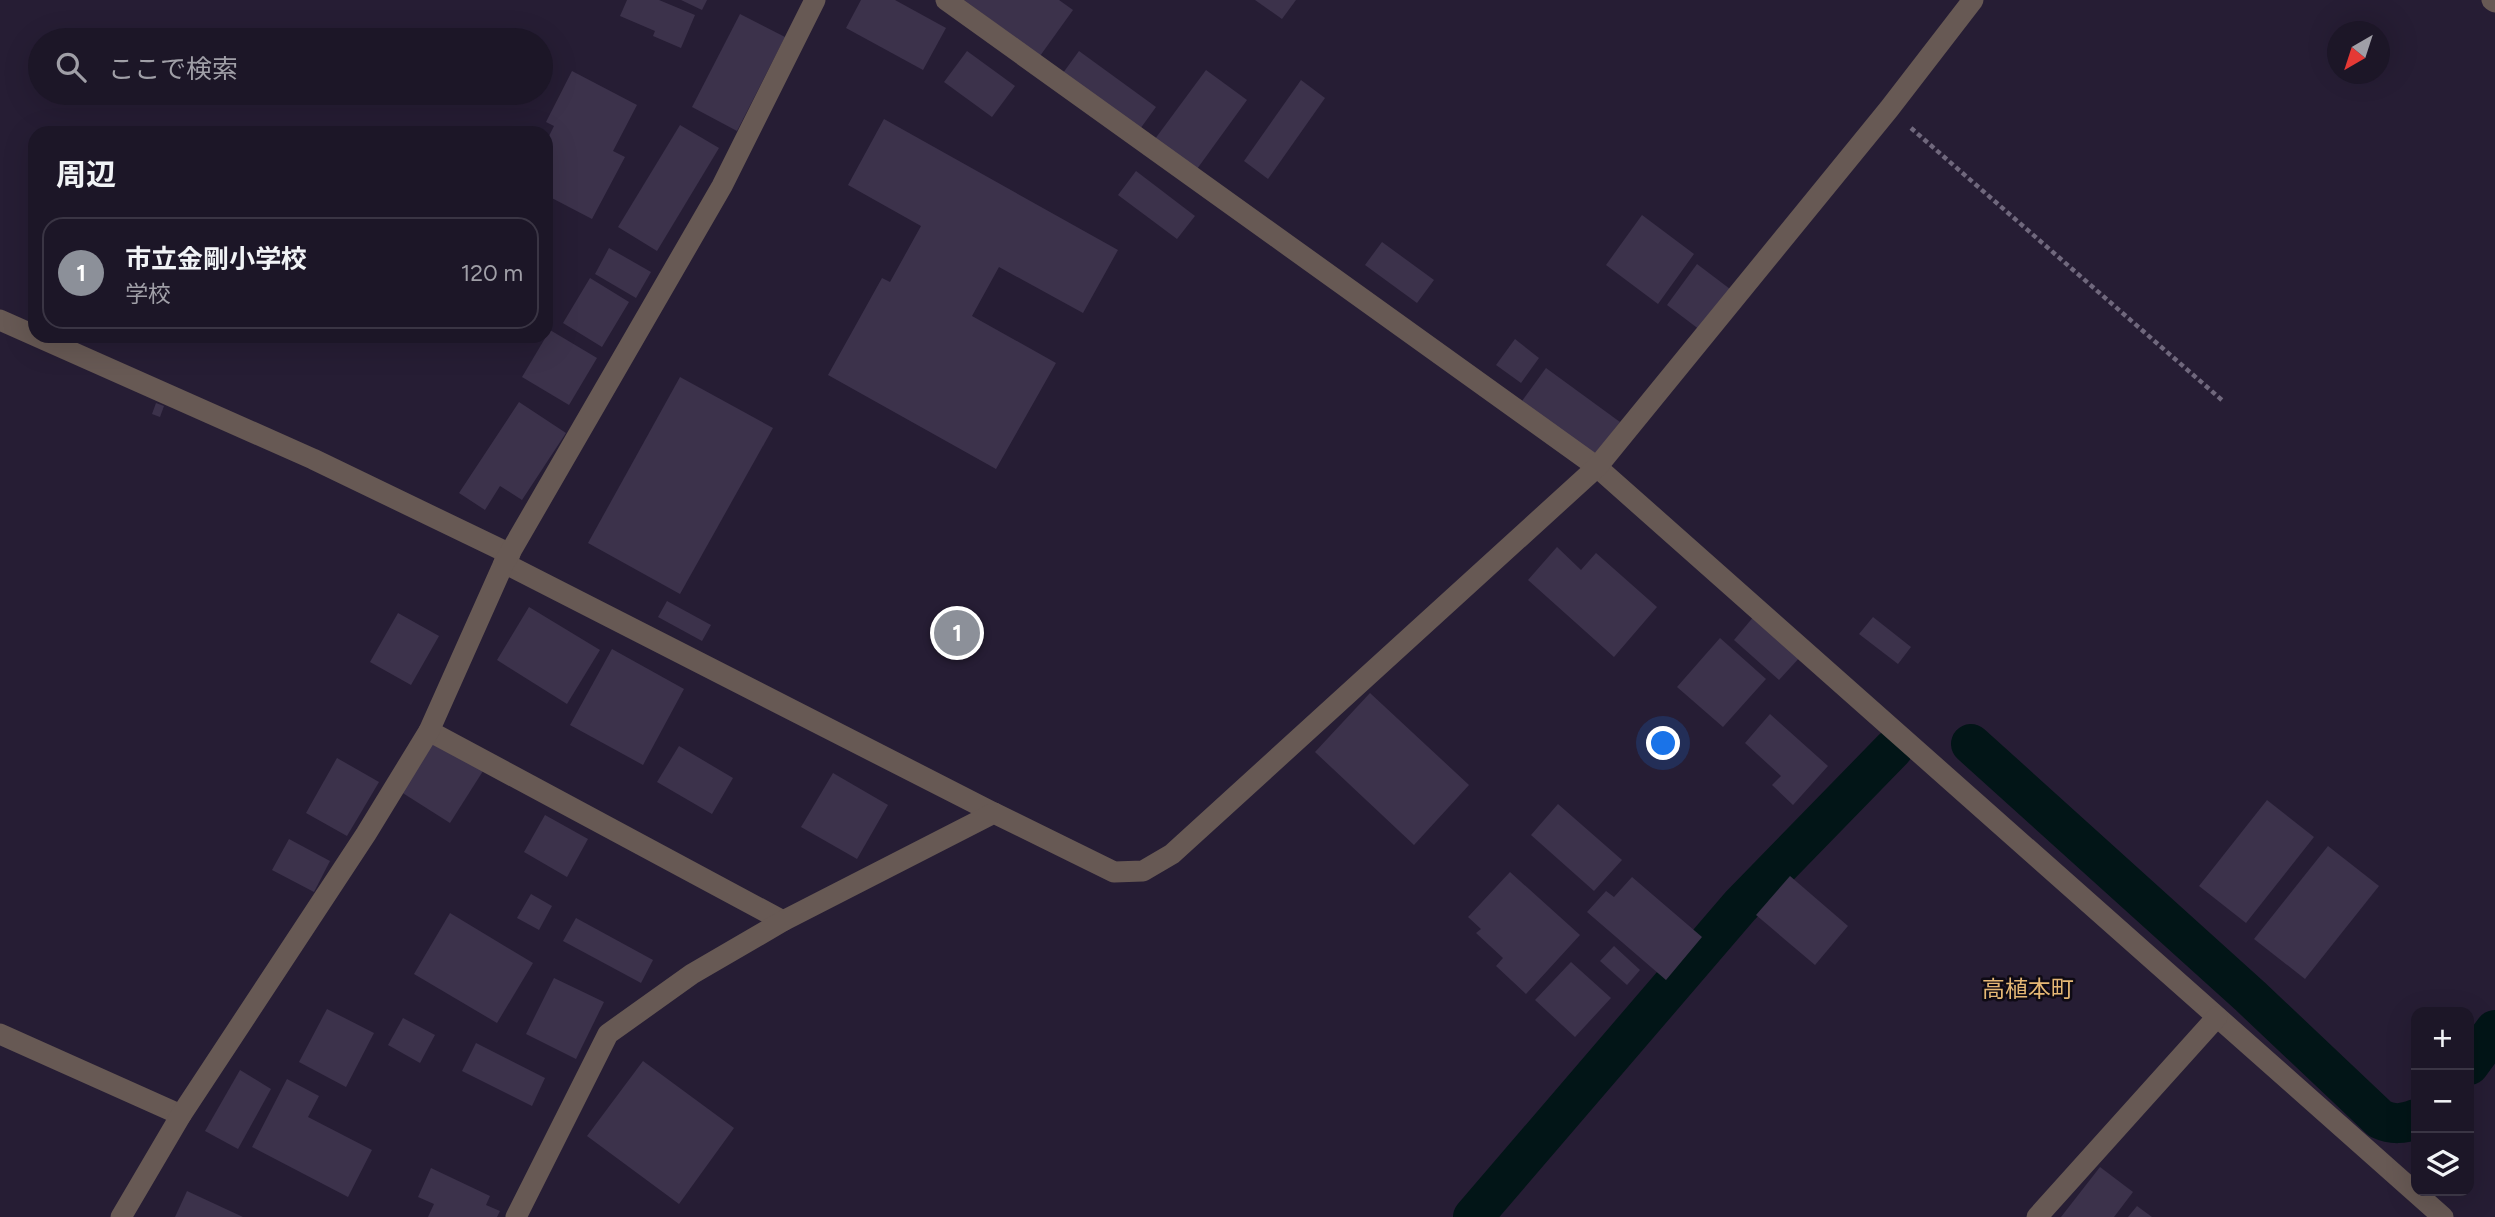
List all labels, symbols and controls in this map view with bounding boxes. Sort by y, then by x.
north arrow [2327,21,2390,84]
search box [28,28,553,105]
icon: search [52,48,90,86]
text: ここで検索 [108,53,238,85]
text: 周辺 [56,156,116,193]
text: 市立金剛小学校 [125,243,307,275]
text: 1 [76,259,86,287]
text: 120 m [461,259,523,287]
text: 学校 [125,280,171,308]
pin: 1 [934,607,980,659]
your location [1646,726,1680,760]
district label: 高植本町 [1982,975,2074,1003]
map controls [2411,1007,2474,1196]
button: + [2411,1007,2474,1070]
button: − [2411,1070,2474,1133]
button: layers [2411,1133,2474,1196]

